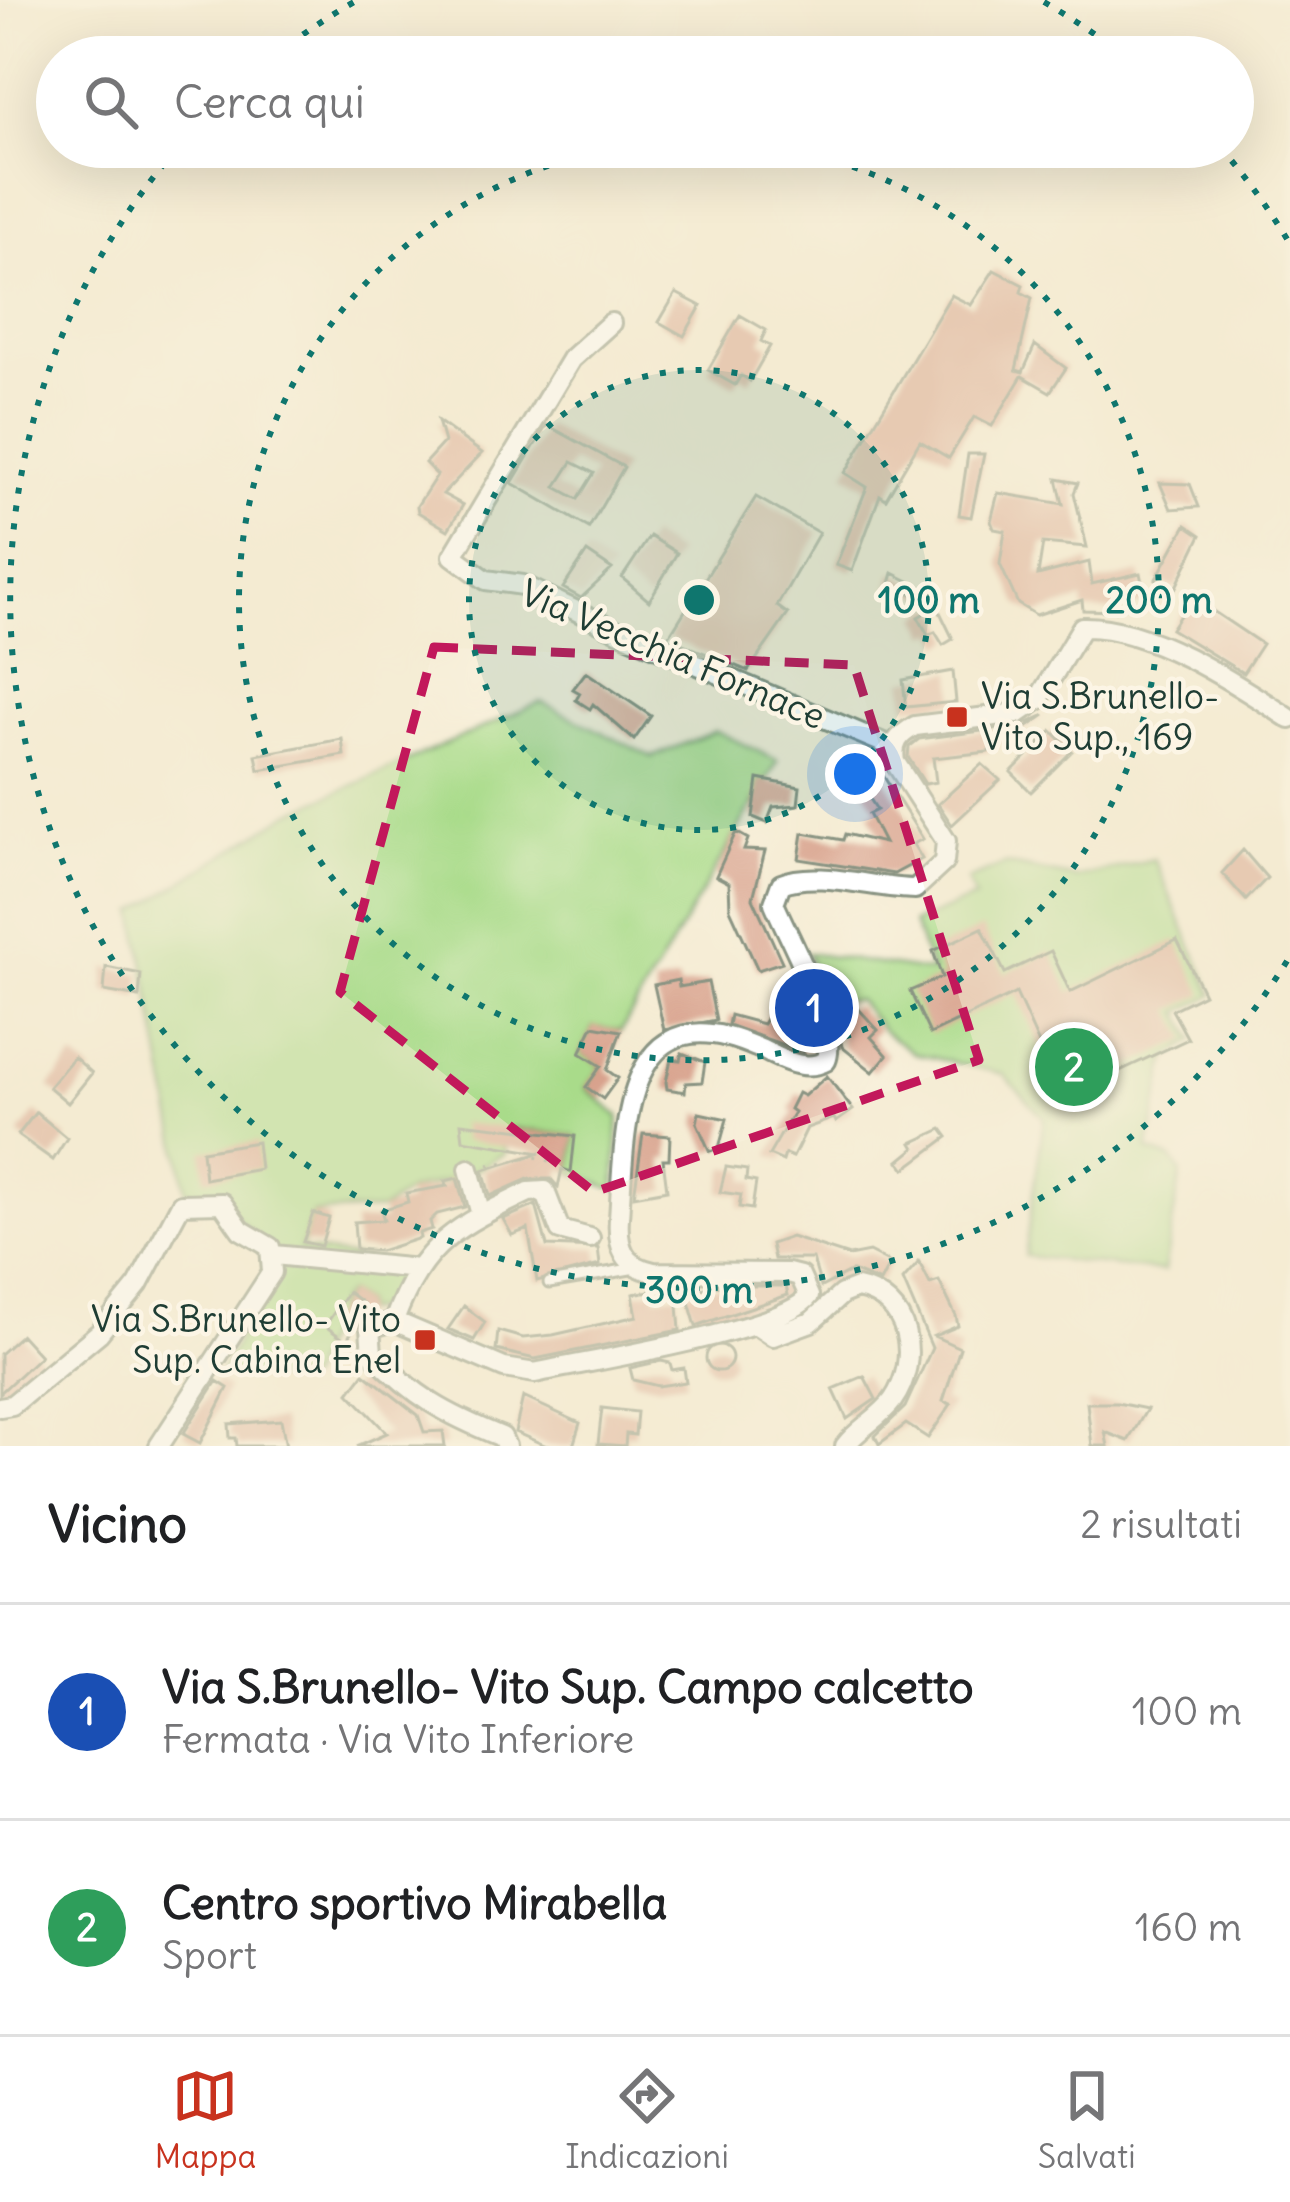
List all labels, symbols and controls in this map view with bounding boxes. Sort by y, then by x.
search box [36,36,1254,168]
icon: search [78,69,144,135]
text: Cerca qui [174,74,365,130]
street label: Via Vecchia Fornace [514,570,832,739]
text: 100 m [878,578,980,623]
text: 200 m [1105,578,1213,623]
centre of rings [678,579,720,621]
place label: Via S.Brunello- Vito Sup., 169 [981,674,1219,760]
marker: Via S.Brunello- Vito Sup., 169 [944,704,970,730]
your location [825,744,885,804]
pin: 1 [775,963,853,1053]
pin: 2 [1035,1022,1113,1112]
text: 300 m [645,1268,753,1313]
place label: Via S.Brunello- Vito Sup. Cabina Enel [91,1297,401,1383]
marker: Via S.Brunello- Vito Sup. Cabina Enel [412,1327,438,1353]
text: Vicino [48,1492,187,1556]
text: 2 risultati [1080,1500,1242,1549]
text: Via S.Brunello- Vito Sup. Campo calcetto [162,1659,974,1715]
text: 1 [79,1687,95,1736]
text: 100 m [1132,1687,1242,1736]
text: Fermata · Via Vito Inferiore [162,1715,634,1764]
text: Centro sportivo Mirabella [162,1875,667,1931]
text: 2 [76,1903,98,1952]
text: 160 m [1135,1903,1242,1952]
text: Sport [162,1931,257,1980]
tab: Mappa [154,2063,256,2177]
tab: Indicazioni [565,2063,729,2177]
tab: Salvati [1038,2063,1136,2177]

